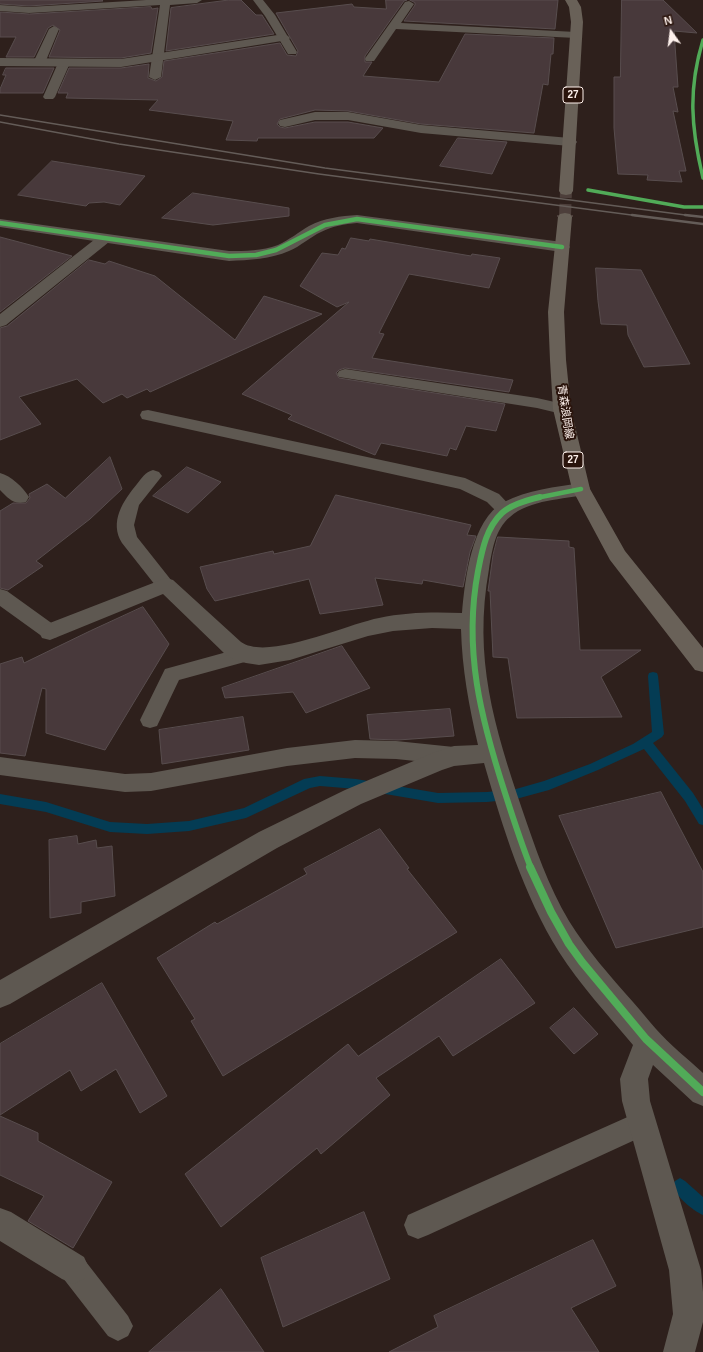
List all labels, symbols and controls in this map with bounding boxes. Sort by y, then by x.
north arrow [651,12,691,52]
text: N [663,14,673,27]
road number: 27 [563,87,583,103]
street label: 青森浪岡線 [554,384,576,440]
road number: 27 [563,452,583,468]

